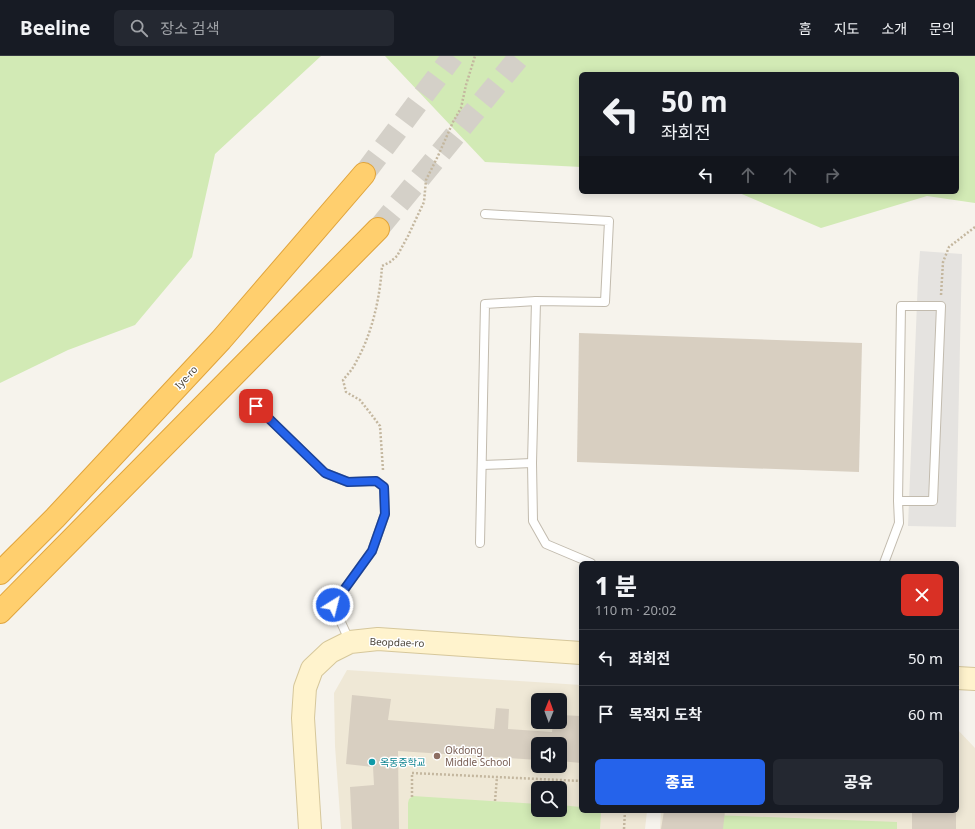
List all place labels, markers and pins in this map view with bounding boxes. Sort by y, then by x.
pin [239,389,273,423]
place label: Okdong Middle School [445,743,511,769]
marker: Okdong Middle School [432,751,442,761]
place label: 옥동중학교 [380,755,426,769]
marker: 옥동중학교 [367,757,377,767]

